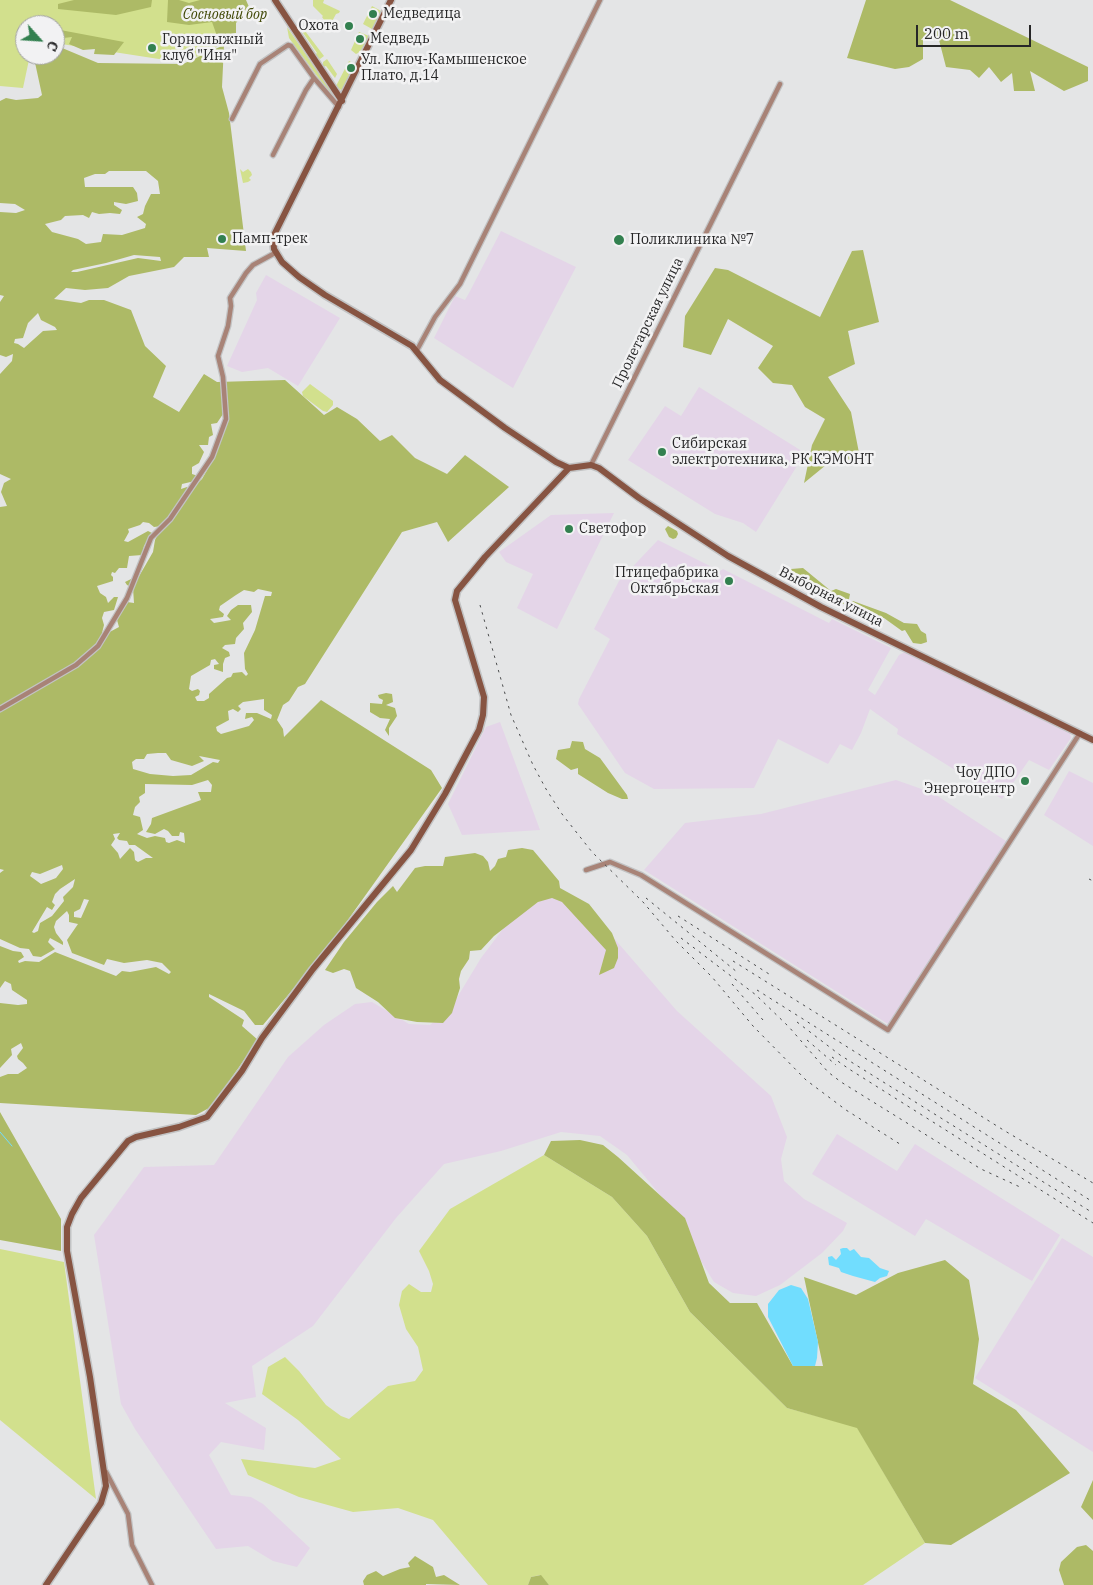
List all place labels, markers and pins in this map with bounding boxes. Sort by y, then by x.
place label: Медведица [383,6,461,22]
marker: Медведица [367,8,379,20]
place label: Охота [298,18,339,34]
marker: Охота [343,20,355,32]
place label: Медведь [370,31,430,47]
place label: Горнолыжный клуб "Иня" [162,32,263,64]
marker: Медведь [354,33,366,45]
marker: Горнолыжный клуб "Иня" [146,42,158,54]
place label: Ул. Ключ-Камышенское Плато, д.14 [361,52,527,84]
marker: Ул. Ключ-Камышенское Плато, д.14 [345,62,357,74]
place label: Памп-трек [232,231,308,247]
place label: Поликлиника №7 [630,232,754,248]
marker: Памп-трек [216,233,228,245]
marker: Поликлиника №7 [612,233,626,247]
place label: Сибирская электротехника, РК КЭМОНТ [672,436,874,468]
marker: Сибирская электротехника, РК КЭМОНТ [656,446,668,458]
place label: Светофор [579,521,646,537]
marker: Светофор [563,523,575,535]
place label: Птицефабрика Октябрьская [615,565,719,598]
marker: Птицефабрика Октябрьская [723,575,735,587]
place label: Чоу ДПО Энергоцентр [924,765,1015,798]
marker: Чоу ДПО Энергоцентр [1019,775,1031,787]

